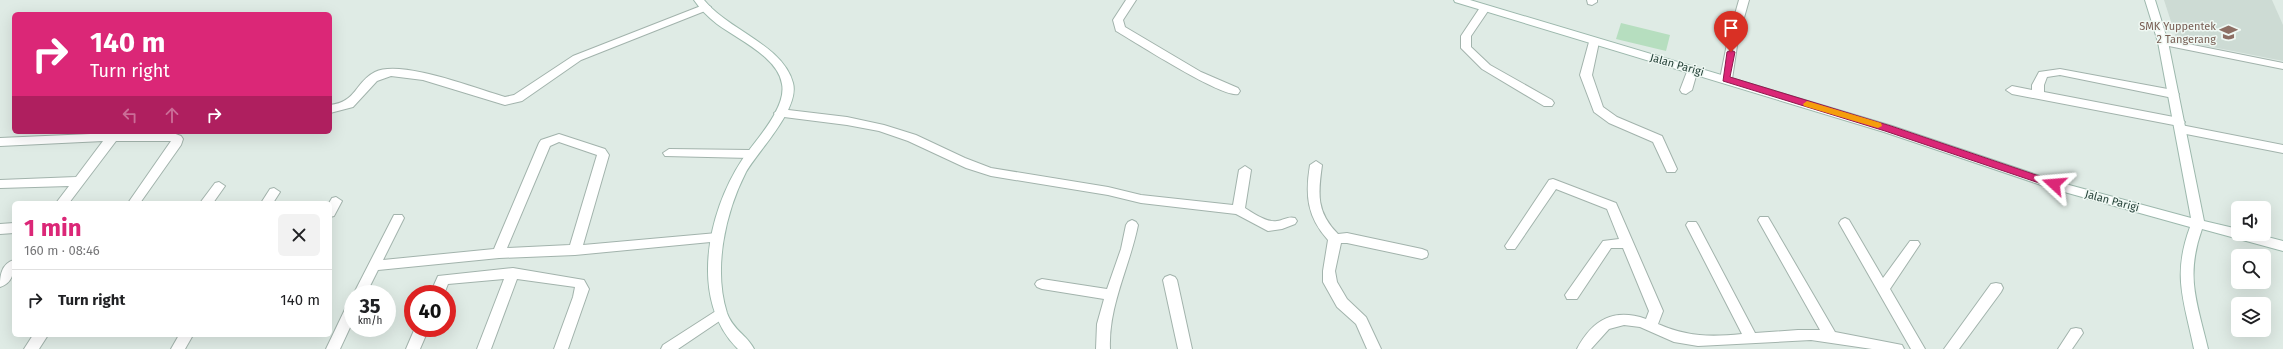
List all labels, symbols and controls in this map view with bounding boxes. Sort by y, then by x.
pin [1714,11,1748,52]
icon: arrive [1720,17,1742,39]
place label: SMK Yuppentek 2 Tangerang [2139,20,2216,46]
school or university icon: SMK Yuppentek 2 Tangerang [2219,22,2239,42]
text: 140 m [90,26,166,59]
icon: right [24,28,76,80]
street label: Jalan Parigi [1648,51,1706,79]
text: Turn right [90,60,170,82]
icon: left [119,104,141,126]
icon: ahead [161,104,183,126]
icon: right [203,104,225,126]
position arrow [2033,163,2075,205]
street label: Jalan Parigi [2083,188,2141,214]
map controls [2231,201,2271,337]
button: sound [2231,201,2271,241]
text: 1 min [24,214,82,242]
button: close [278,214,320,256]
text: 160 m · 08:46 [24,243,100,258]
button: search [2231,249,2271,289]
speed limit sign: 40 [404,285,456,337]
icon: right [24,289,46,311]
text: Turn right [58,291,125,309]
text: 140 m [280,291,320,309]
text: 35 [359,294,381,318]
button: layers [2231,297,2271,337]
text: km/h [358,315,382,327]

